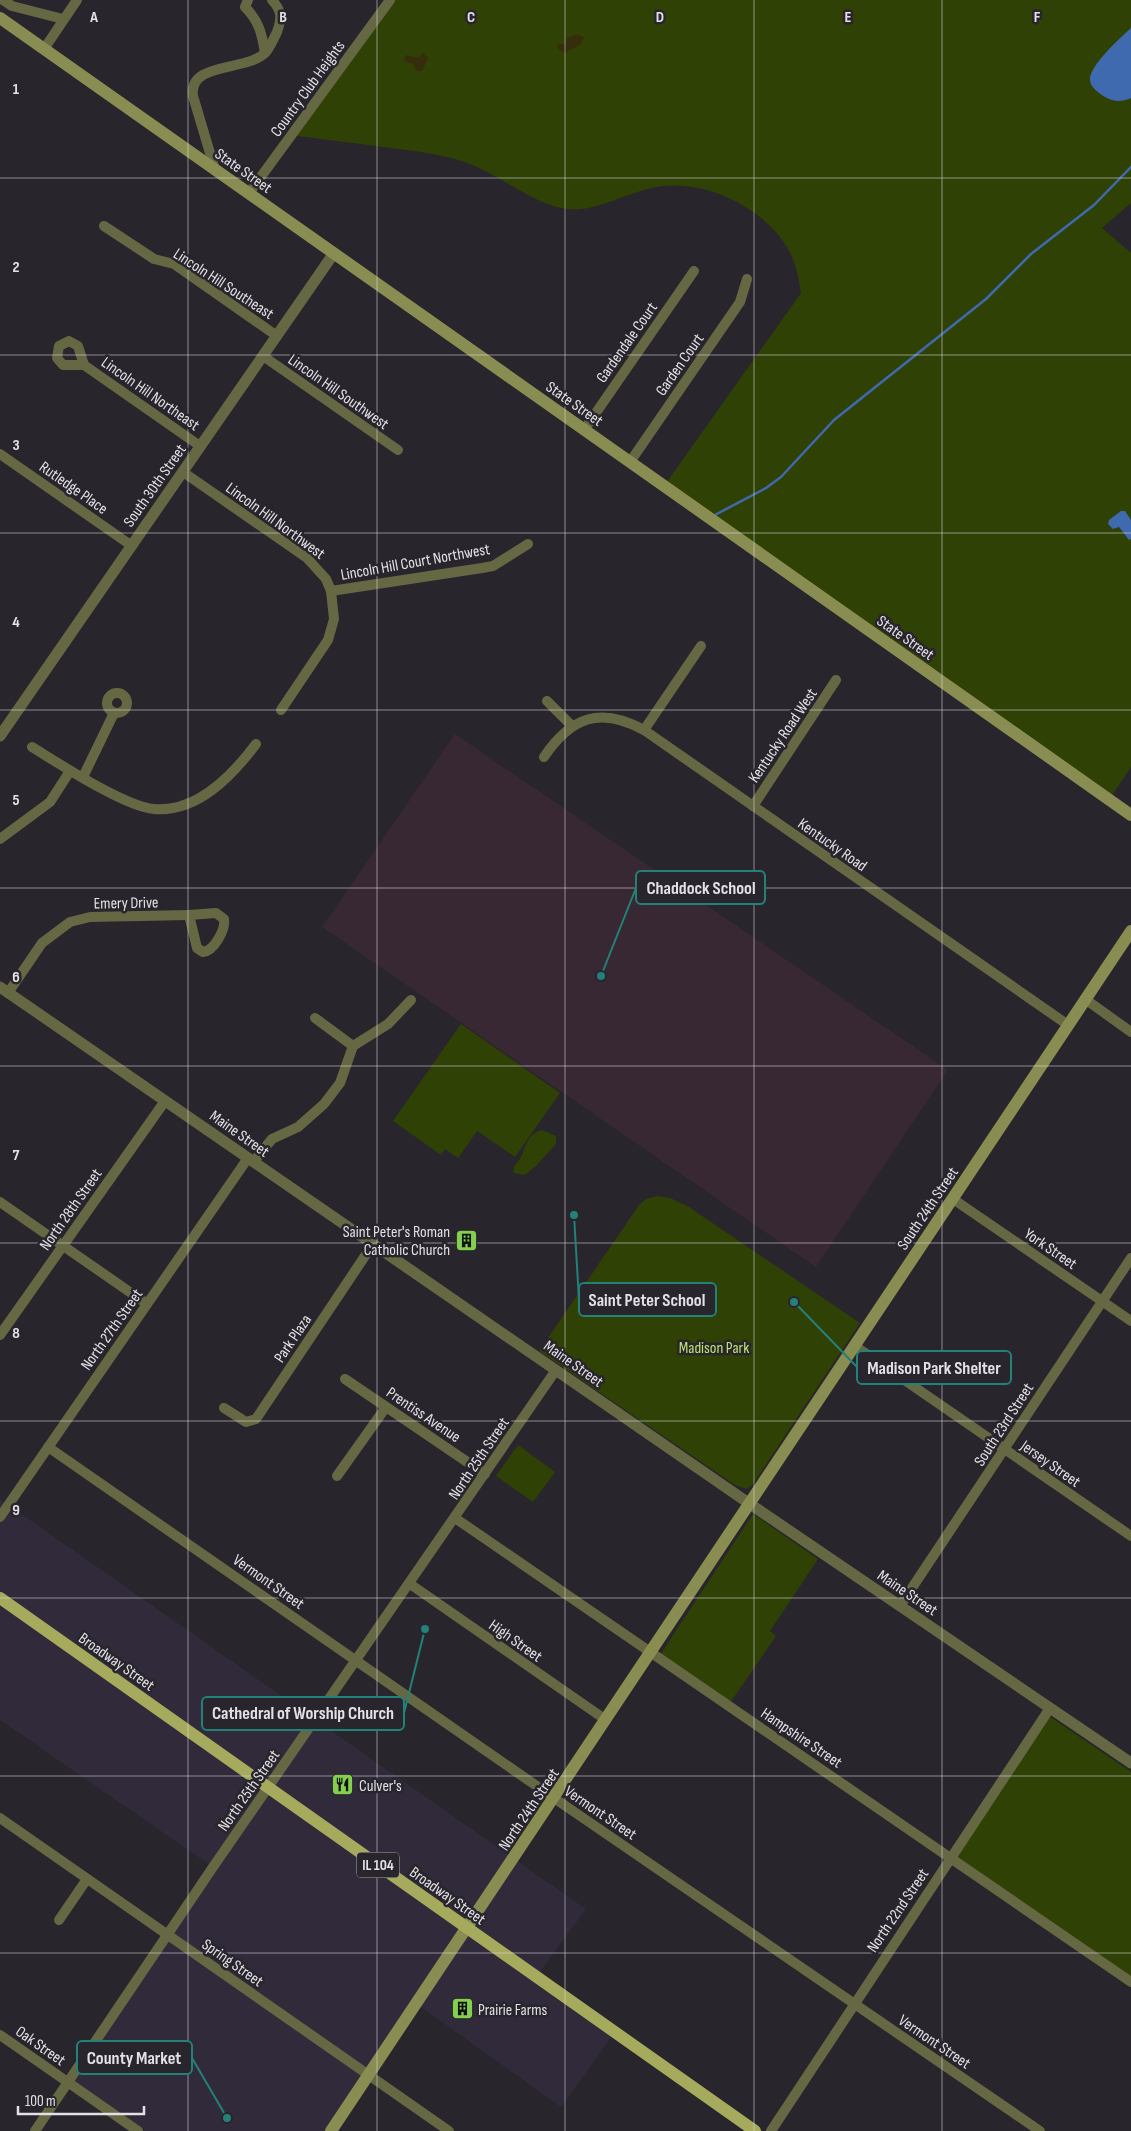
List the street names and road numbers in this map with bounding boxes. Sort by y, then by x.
street label: Country Club Heights [267,37,350,141]
street label: State Street [211,145,275,198]
street label: Lincoln Hill Southeast [169,245,277,324]
street label: Gardendale Court [593,299,662,387]
street label: Garden Court [652,330,709,400]
street label: Lincoln Hill Southwest [284,350,392,434]
street label: Lincoln Hill Northeast [97,353,203,435]
street label: State Street [542,378,606,431]
street label: South 30th Street [120,441,191,531]
street label: Rutledge Place [35,458,111,519]
street label: Lincoln Hill Northwest [222,479,329,564]
street label: Lincoln Hill Court Northwest [339,540,491,585]
street label: State Street [873,612,937,665]
street label: Kentucky Road West [745,685,822,787]
street label: Kentucky Road [794,815,870,876]
street label: Emery Drive [94,893,159,914]
street label: Maine Street [206,1107,273,1162]
street label: South 24th Street [894,1164,963,1254]
street label: North 28th Street [36,1165,106,1254]
street label: York Street [1020,1225,1080,1274]
street label: North 27th Street [77,1285,147,1374]
street label: Park Plaza [270,1311,316,1366]
street label: Maine Street [540,1337,607,1392]
street label: South 23rd Street [970,1380,1038,1470]
street label: Prentiss Avenue [382,1384,464,1447]
street label: North 25th Street [445,1414,514,1503]
street label: Jersey Street [1016,1436,1084,1492]
street label: Vermont Street [229,1551,308,1614]
street label: Maine Street [874,1566,941,1620]
street label: High Street [485,1616,546,1666]
street label: Broadway Street [75,1629,158,1695]
street label: Hampshire Street [757,1704,845,1772]
street label: North 25th Street [214,1746,284,1835]
street label: North 24th Street [495,1765,564,1855]
street label: Vermont Street [561,1782,640,1844]
road number: IL 104 [357,1852,399,1878]
street label: Broadway Street [406,1863,489,1929]
street label: North 22nd Street [863,1865,933,1956]
street label: Spring Street [198,1935,267,1991]
street label: Vermont Street [895,2011,974,2073]
street label: Oak Street [12,2022,69,2070]

